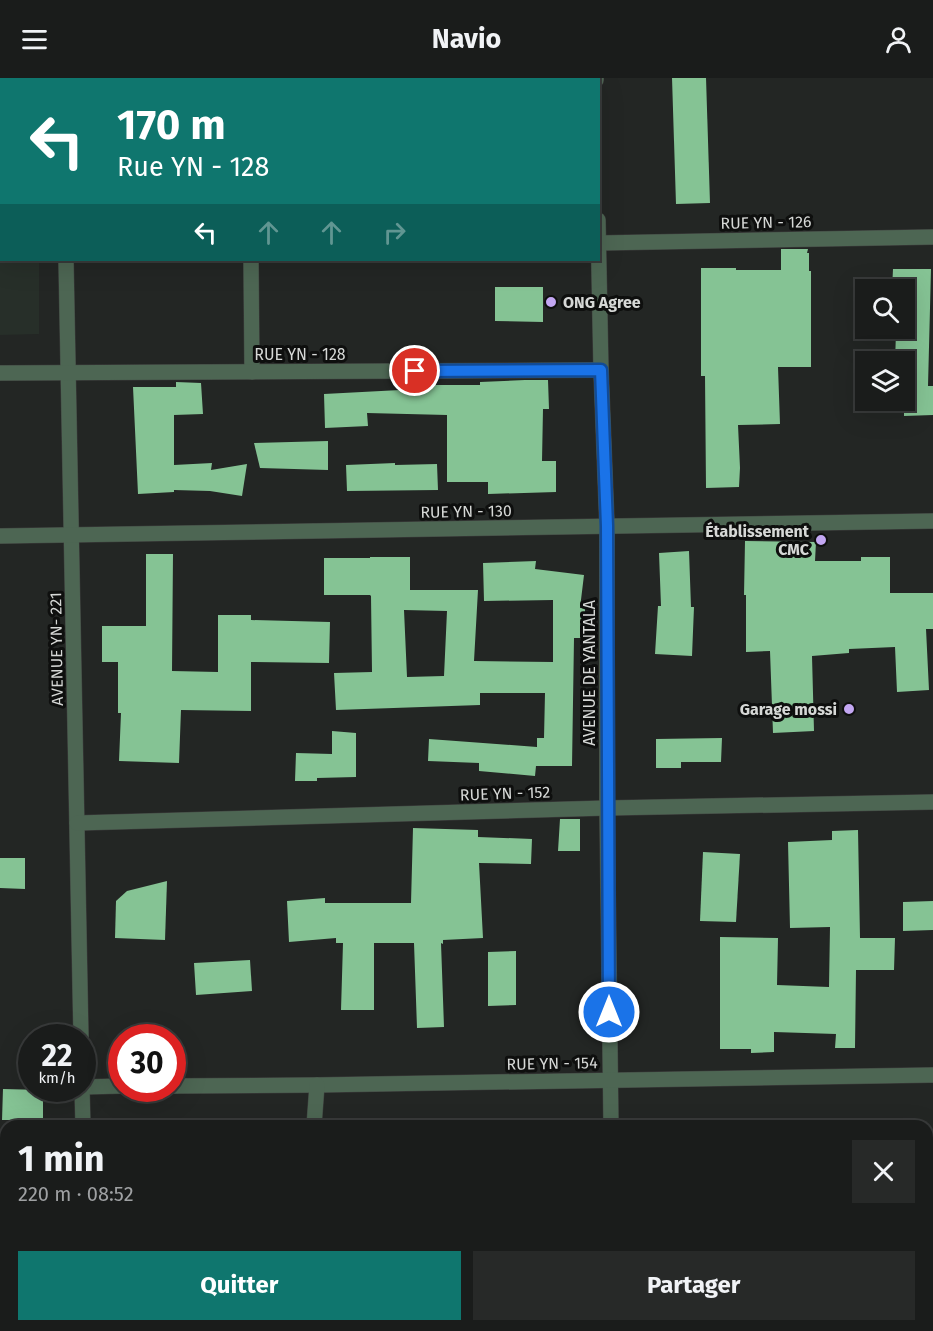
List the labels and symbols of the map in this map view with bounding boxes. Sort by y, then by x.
street label: RUE YN - 126 [720,212,812,233]
place label: ONG Agree [563,293,641,312]
marker: ONG Agree [544,295,558,309]
street label: RUE YN - 128 [254,345,346,364]
pin [389,345,440,396]
street label: RUE YN - 130 [420,501,512,522]
place label: Établissement CMC [705,521,810,559]
marker: Établissement CMC [814,533,828,547]
street label: AVENUE YN- 221 [46,592,67,706]
street label: AVENUE DE YANTALA [580,599,599,746]
place label: Garage mossi [740,700,837,719]
marker: Garage mossi [842,702,856,716]
street label: RUE YN - 152 [460,782,551,805]
position arrow [577,980,641,1044]
speed limit sign: 30 [108,1024,186,1102]
street label: RUE YN - 154 [506,1053,598,1074]

